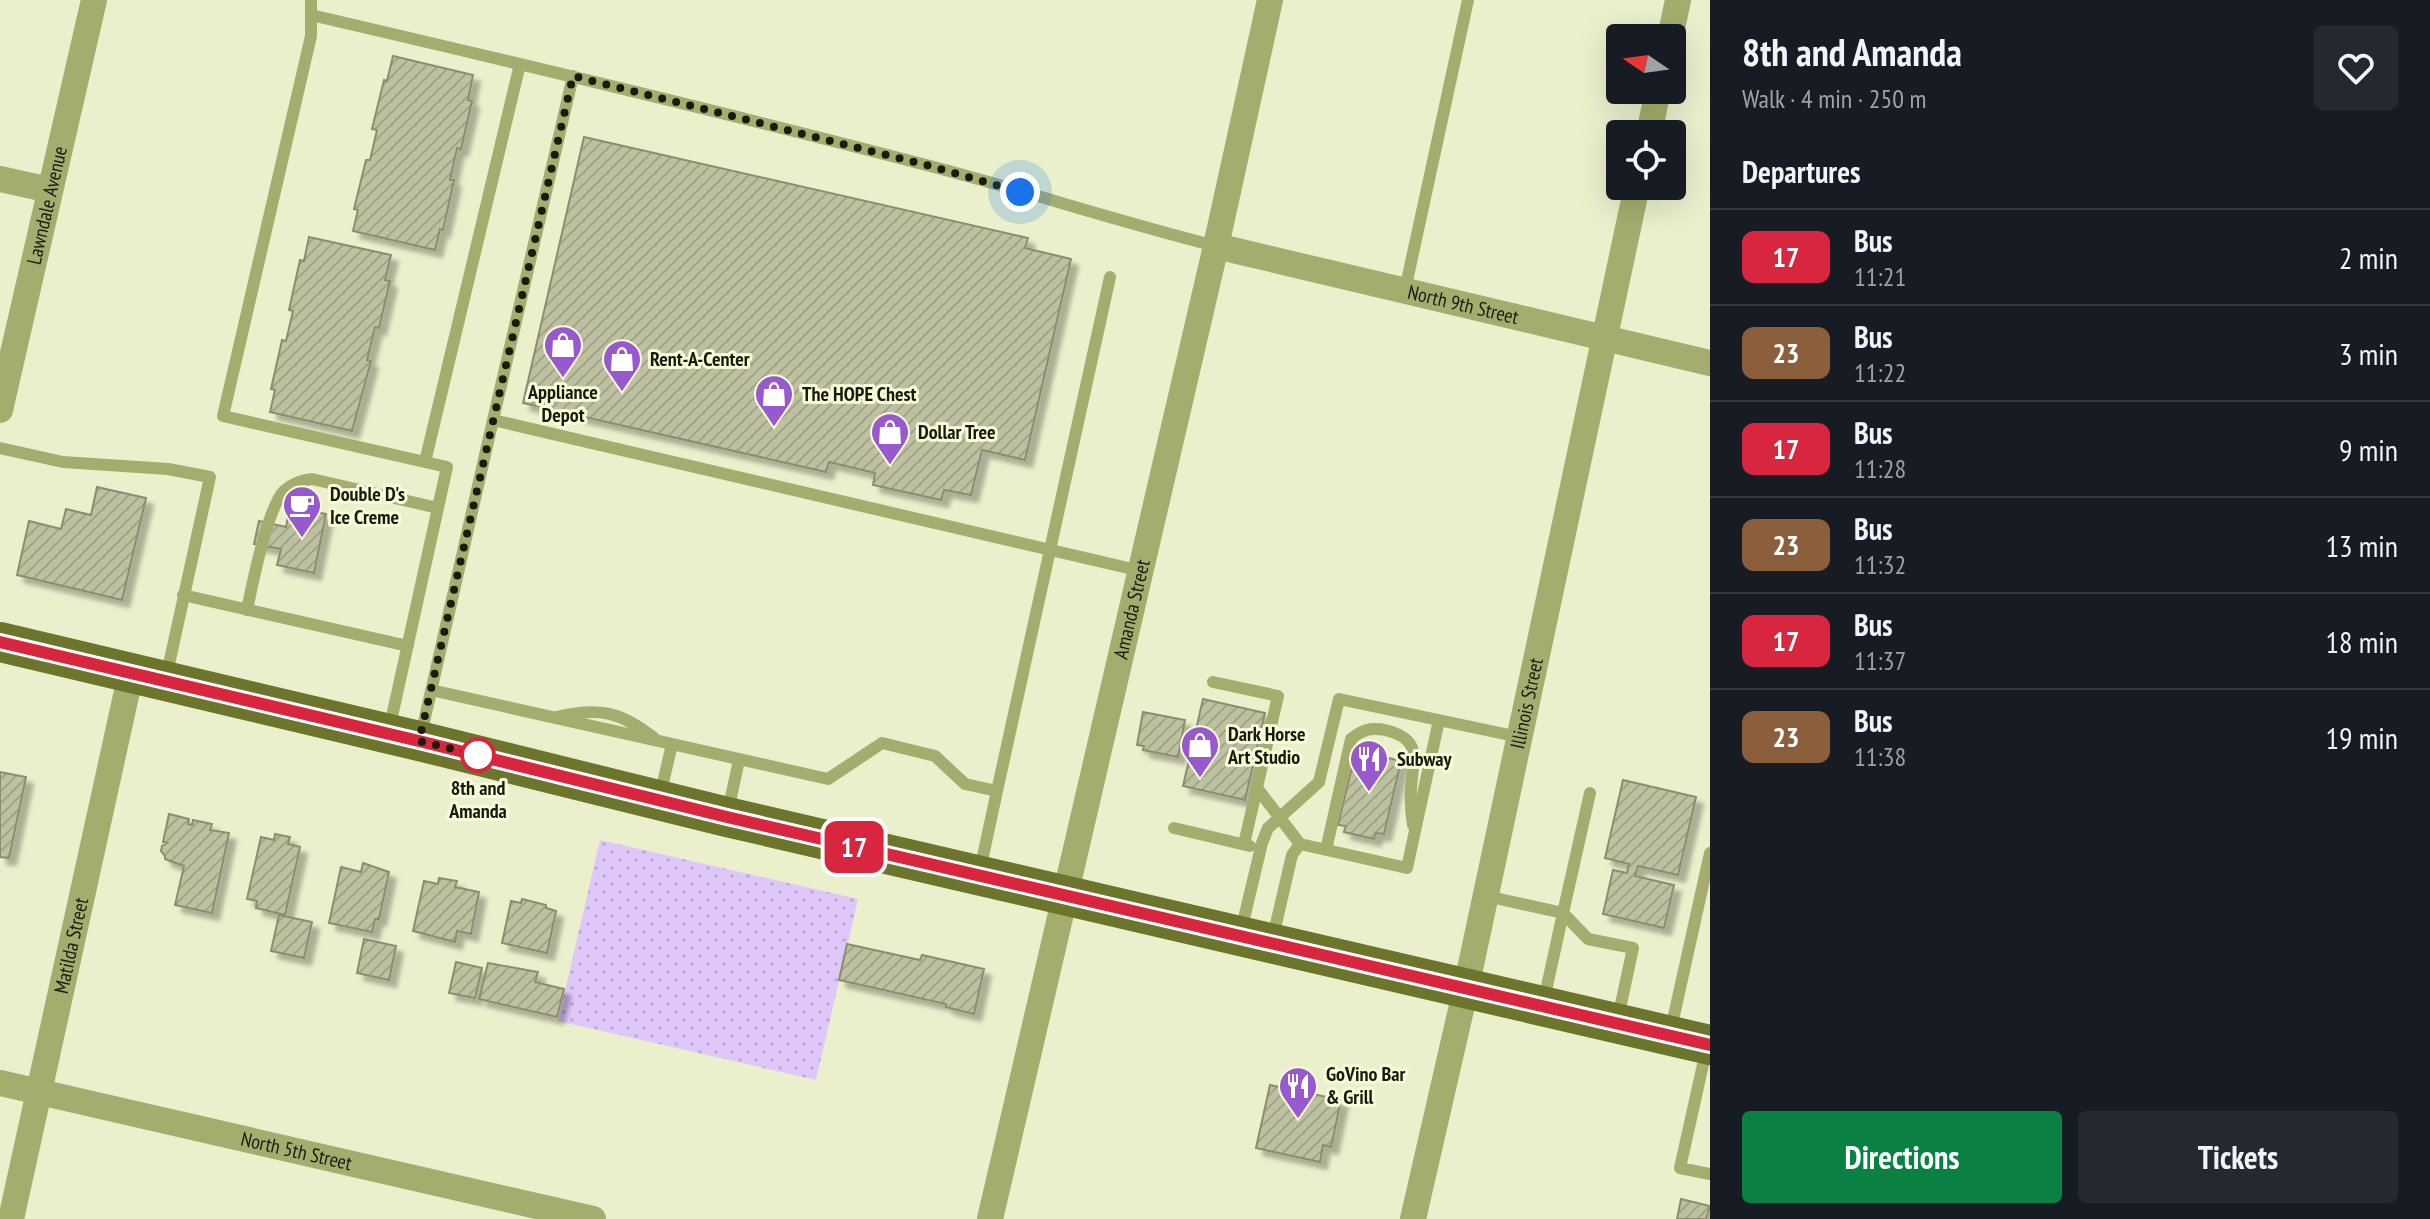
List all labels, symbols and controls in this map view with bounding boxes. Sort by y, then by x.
north arrow [1606,24,1686,104]
map controls [1606,24,1686,200]
button: heart [2314,26,2398,110]
text: 8th and Amanda [1742,27,1962,76]
text: Walk · 4 min · 250 m [1742,82,1926,115]
button: locate [1606,120,1686,200]
street label: Lawndale Avenue [21,144,73,267]
text: Departures [1742,152,1860,191]
your location [1000,172,1040,212]
text: Bus [1854,221,1893,260]
text: 17 [1773,238,1799,275]
text: 2 min [2339,238,2398,277]
text: 11:21 [1854,260,1906,293]
street label: North 9th Street [1405,279,1522,330]
text: Bus [1854,317,1893,356]
shop icon: Appliance Depot [542,324,584,379]
text: 23 [1773,334,1799,371]
text: 3 min [2339,334,2398,373]
shop icon: Rent-A-Center [601,338,643,393]
place label: Rent-A-Center [650,346,750,372]
text: 11:22 [1854,356,1906,389]
shop icon: The HOPE Chest [753,373,795,428]
place label: Appliance Depot [527,379,598,428]
place label: The HOPE Chest [802,381,917,407]
shop icon: Dollar Tree [869,411,911,466]
text: Bus [1854,413,1893,452]
place label: Dollar Tree [918,419,996,445]
text: 17 [1773,430,1799,467]
text: 9 min [2339,430,2398,469]
text: 11:28 [1854,452,1906,485]
place label: Double D's Ice Creme [330,481,405,530]
cafe icon: Double D's Ice Creme [281,484,323,539]
text: Bus [1854,509,1893,548]
text: 23 [1773,526,1799,563]
text: 13 min [2325,526,2398,565]
text: 11:32 [1854,548,1906,581]
street label: Amanda Street [1107,556,1156,662]
text: Bus [1854,605,1893,644]
text: 17 [1773,622,1799,659]
text: 18 min [2325,622,2398,661]
text: 11:37 [1854,644,1906,677]
street label: Illinois Street [1504,655,1549,751]
text: Bus [1854,701,1893,740]
text: 23 [1773,718,1799,755]
text: 19 min [2325,718,2398,757]
place label: Dark Horse Art Studio [1227,721,1306,770]
shop icon: Dark Horse Art Studio [1179,724,1221,779]
marker: 8th and Amanda [461,738,495,772]
restaurant icon: Subway [1348,738,1390,793]
text: 11:38 [1854,740,1906,773]
place label: Subway [1397,746,1453,772]
place label: 8th and Amanda [448,775,507,824]
line badge: 17 [818,821,890,873]
text: 17 [841,828,867,865]
street label: Matilda Street [48,895,94,996]
place label: GoVino Bar & Grill [1326,1061,1406,1110]
restaurant icon: GoVino Bar & Grill [1277,1065,1319,1120]
button: Directions [1742,1111,2062,1203]
button: Tickets [2078,1111,2398,1203]
street label: North 5th Street [238,1126,355,1176]

